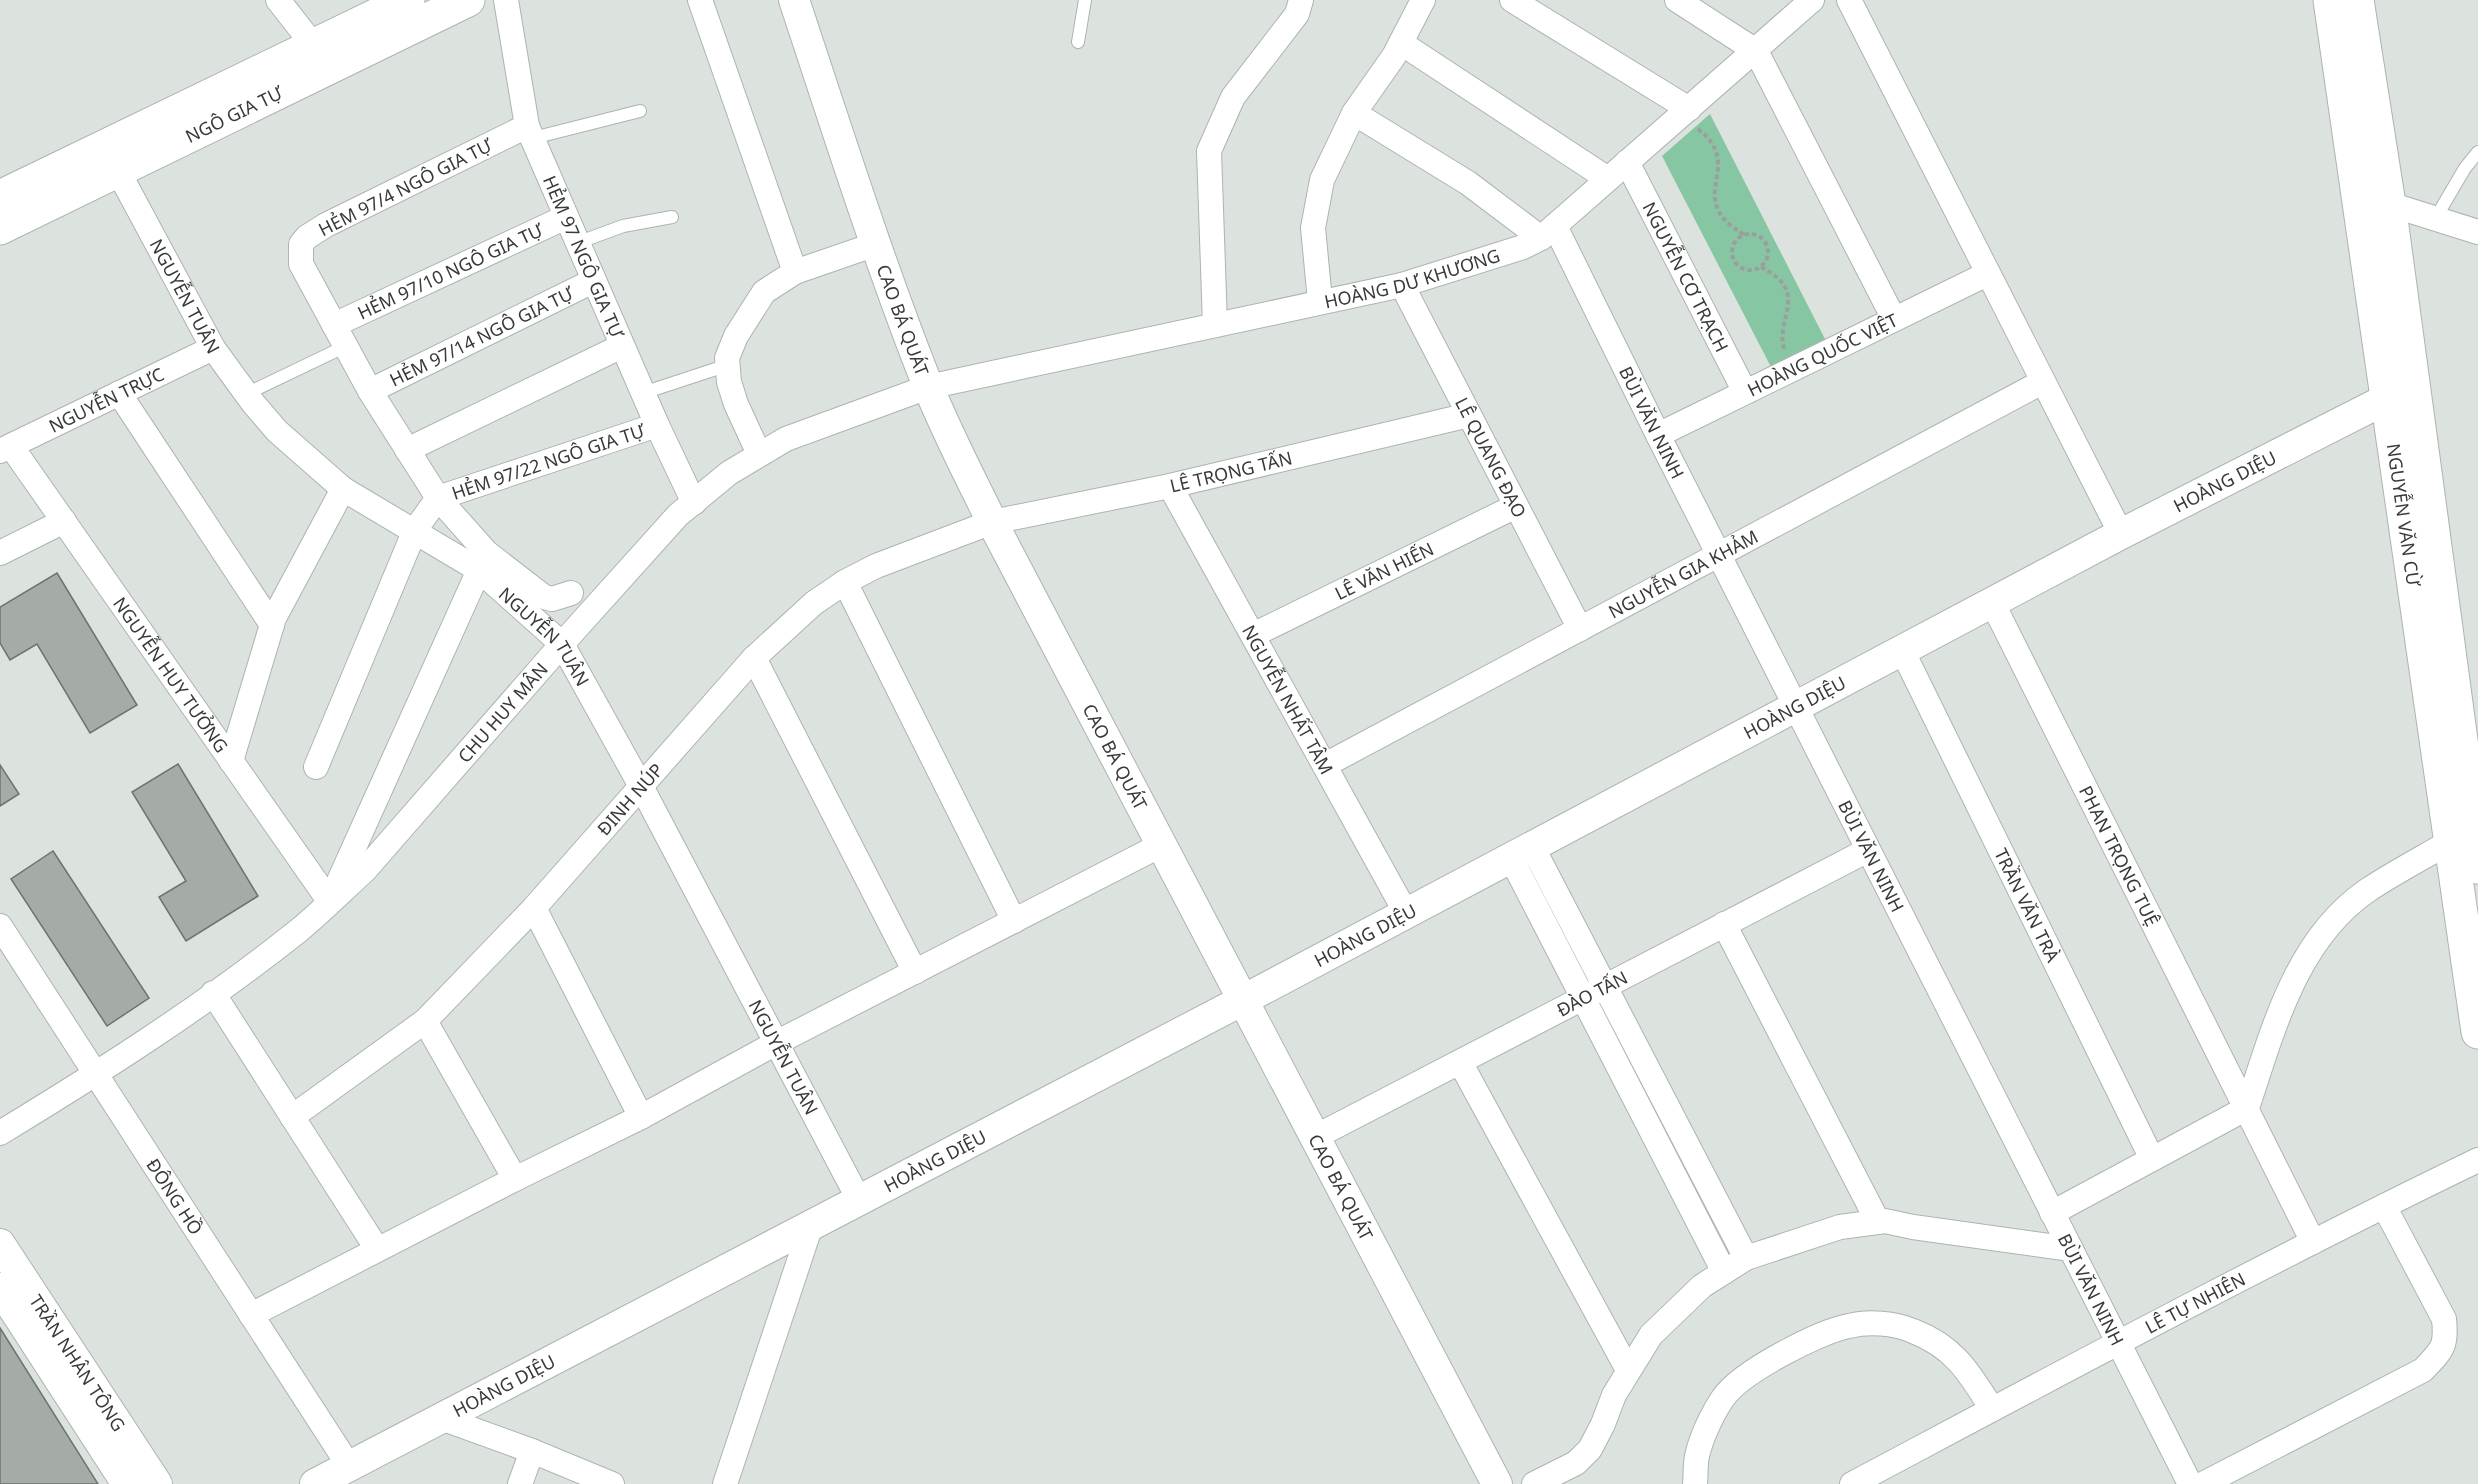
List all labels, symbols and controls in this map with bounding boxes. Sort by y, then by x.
street label: NGÔ GIA TỰ [181,80,287,148]
street label: HẺM 97/4 NGÔ GIA TỰ [314,132,497,241]
street label: HẺM 97 NGÔ GIA TỰ [538,172,630,342]
street label: NGUYỄN CƠ TRẠCH [1637,198,1734,356]
street label: HẺM 97/10 NGÔ GIA TỰ [353,217,548,324]
street label: NGUYỄN TUÂN [145,235,226,358]
street label: HOÀNG DƯ KHƯƠNG [1322,243,1503,313]
street label: CAO BÁ QUÁT [872,261,935,379]
street label: HẺM 97/14 NGÔ GIA TỰ [385,280,578,392]
street label: HOÀNG QUỐC VIỆT [1743,308,1901,401]
street label: NGUYỄN TRỰC [45,362,168,438]
street label: BÙI VĂN NINH [1614,362,1690,483]
street label: LÊ QUANG ĐẠO [1450,393,1532,522]
street label: HẺM 97/22 NGÔ GIA TỰ [448,418,649,505]
street label: NGUYỄN VĂN CỪ [2382,442,2426,589]
street label: LÊ TRỌNG TẤN [1167,445,1294,498]
street label: HOÀNG DIỆU [2169,445,2280,517]
street label: NGUYỄN GIA KHẢM [1604,524,1762,623]
street label: LÊ VĂN HIẾN [1331,536,1438,605]
street label: NGUYỄN TUÂN [494,581,595,690]
street label: NGUYỄN HUY TƯỞNG [108,592,234,757]
street label: NGUYỄN NHẤT TÂM [1237,621,1339,779]
street label: CHU HUY MÂN [452,657,553,768]
street label: HOÀNG DIỆU [1739,670,1850,744]
street label: CAO BÁ QUÁT [1077,699,1153,814]
street label: ĐINH NÚP [591,758,668,840]
street label: PHAN TRỌNG TUỆ [2074,782,2165,930]
street label: BÙI VĂN NINH [1833,796,1910,916]
street label: TRẦN VĂN TRÀ [1989,844,2065,966]
street label: HOÀNG DIỆU [1310,898,1421,972]
street label: ĐÀO TẤN [1552,965,1631,1022]
street label: NGUYỄN TUÂN [744,995,824,1119]
street label: HOÀNG DIỆU [879,1124,990,1197]
street label: CAO BÁ QUÁT [1303,1130,1379,1244]
street label: ĐÔNG HỒ [141,1154,208,1239]
street label: BÙI VĂN NINH [2053,1229,2130,1349]
street label: LÊ TỰ NHIÊN [2141,1267,2249,1339]
street label: TRẦN NHÂN TÔNG [24,1290,131,1436]
street label: HOÀNG DIỆU [448,1349,559,1422]

